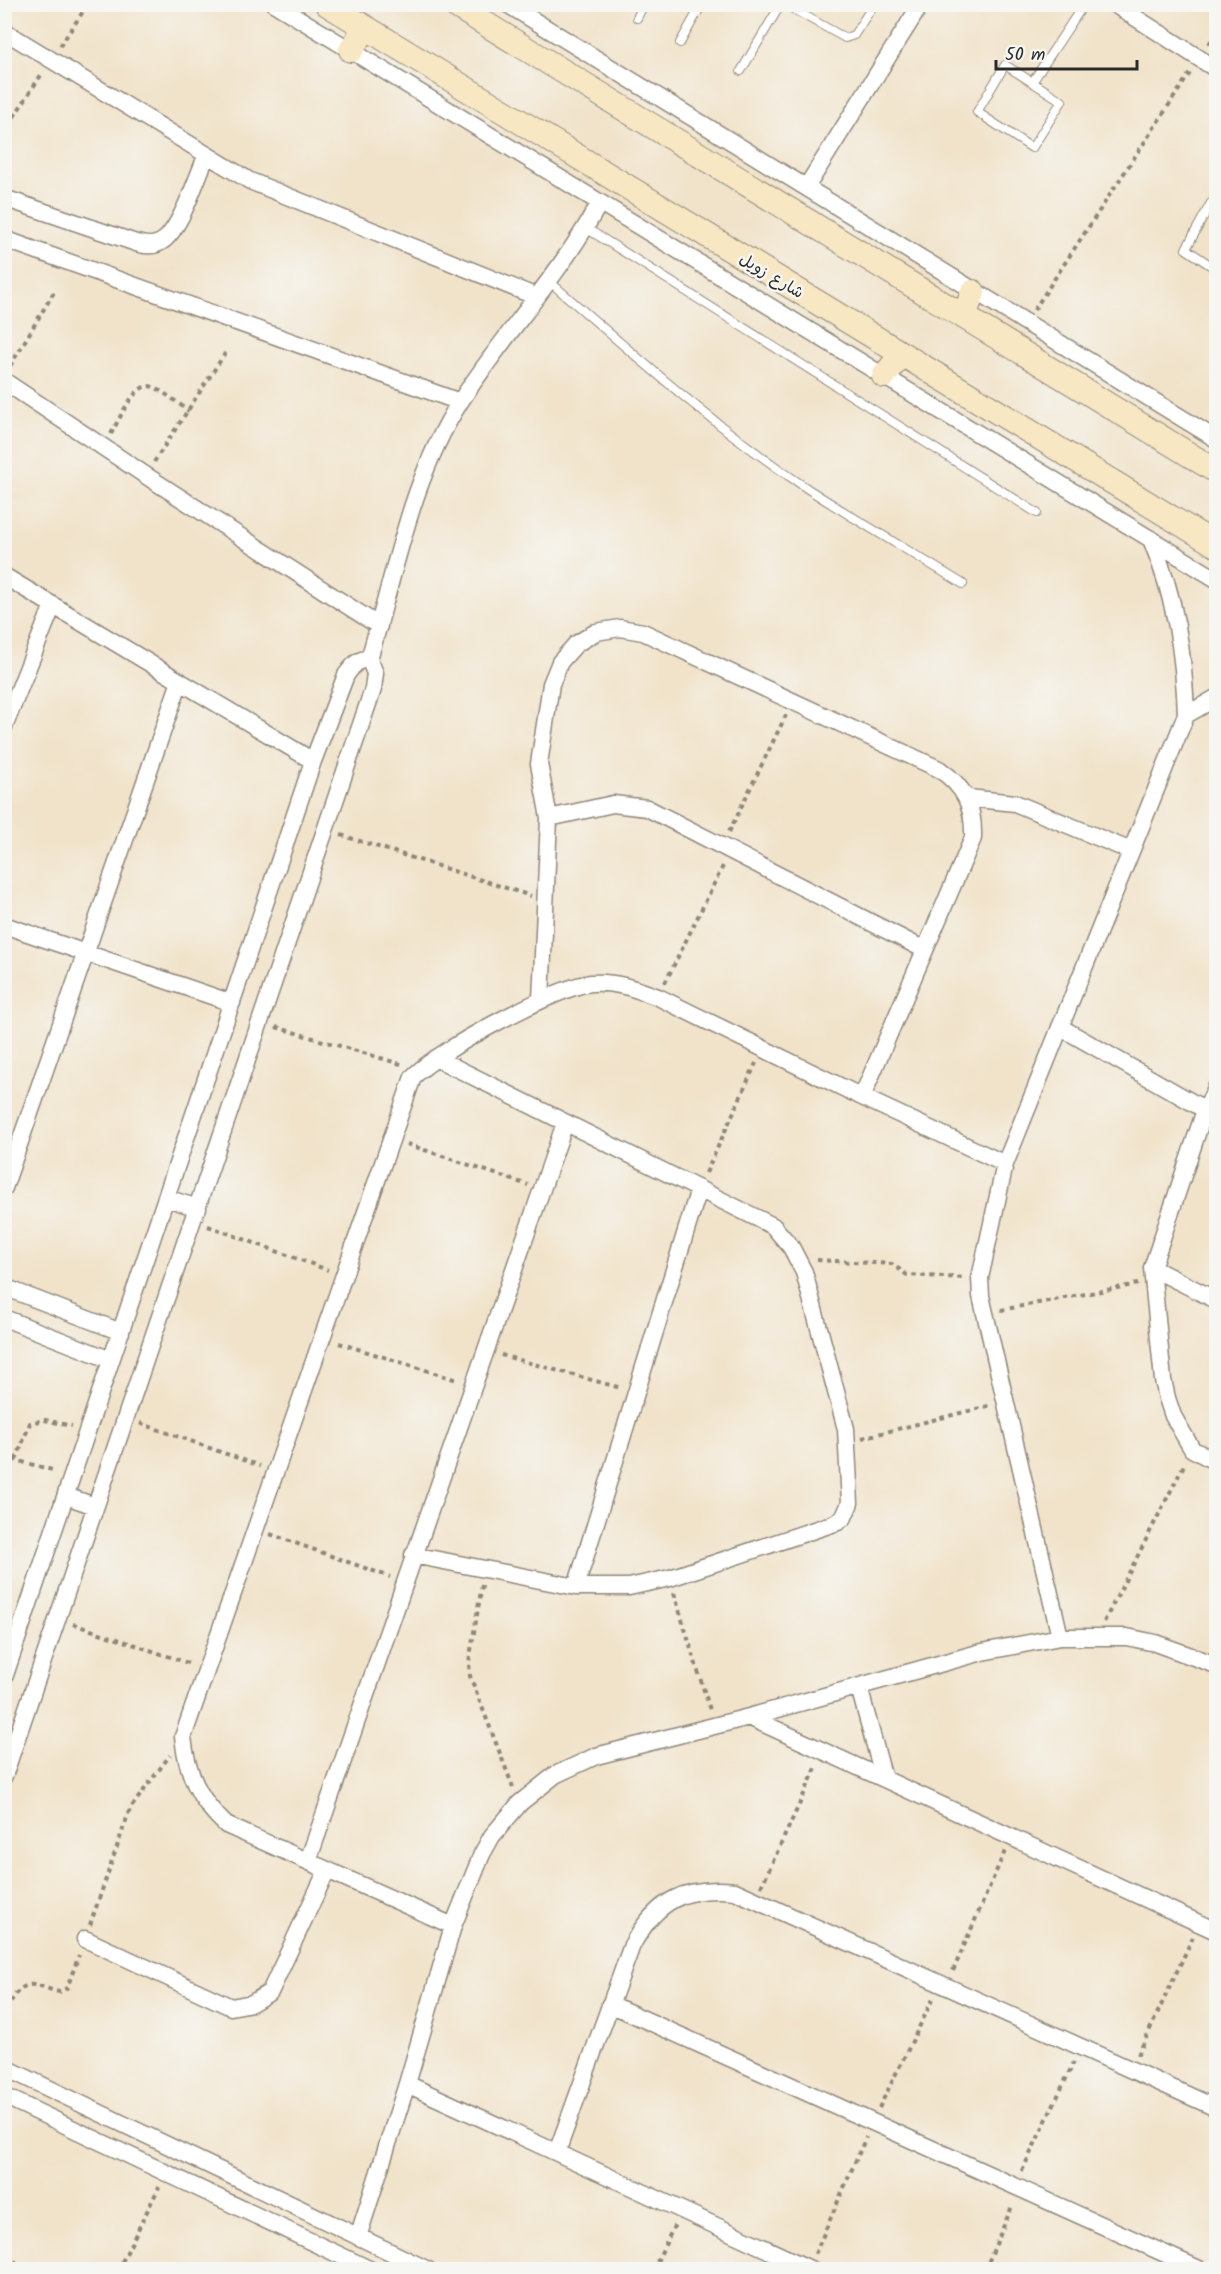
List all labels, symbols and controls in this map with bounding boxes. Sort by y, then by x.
scale bar [996,33,1137,71]
text: 50 m [1005,41,1045,70]
street label: شارع زويل [734,247,808,305]

